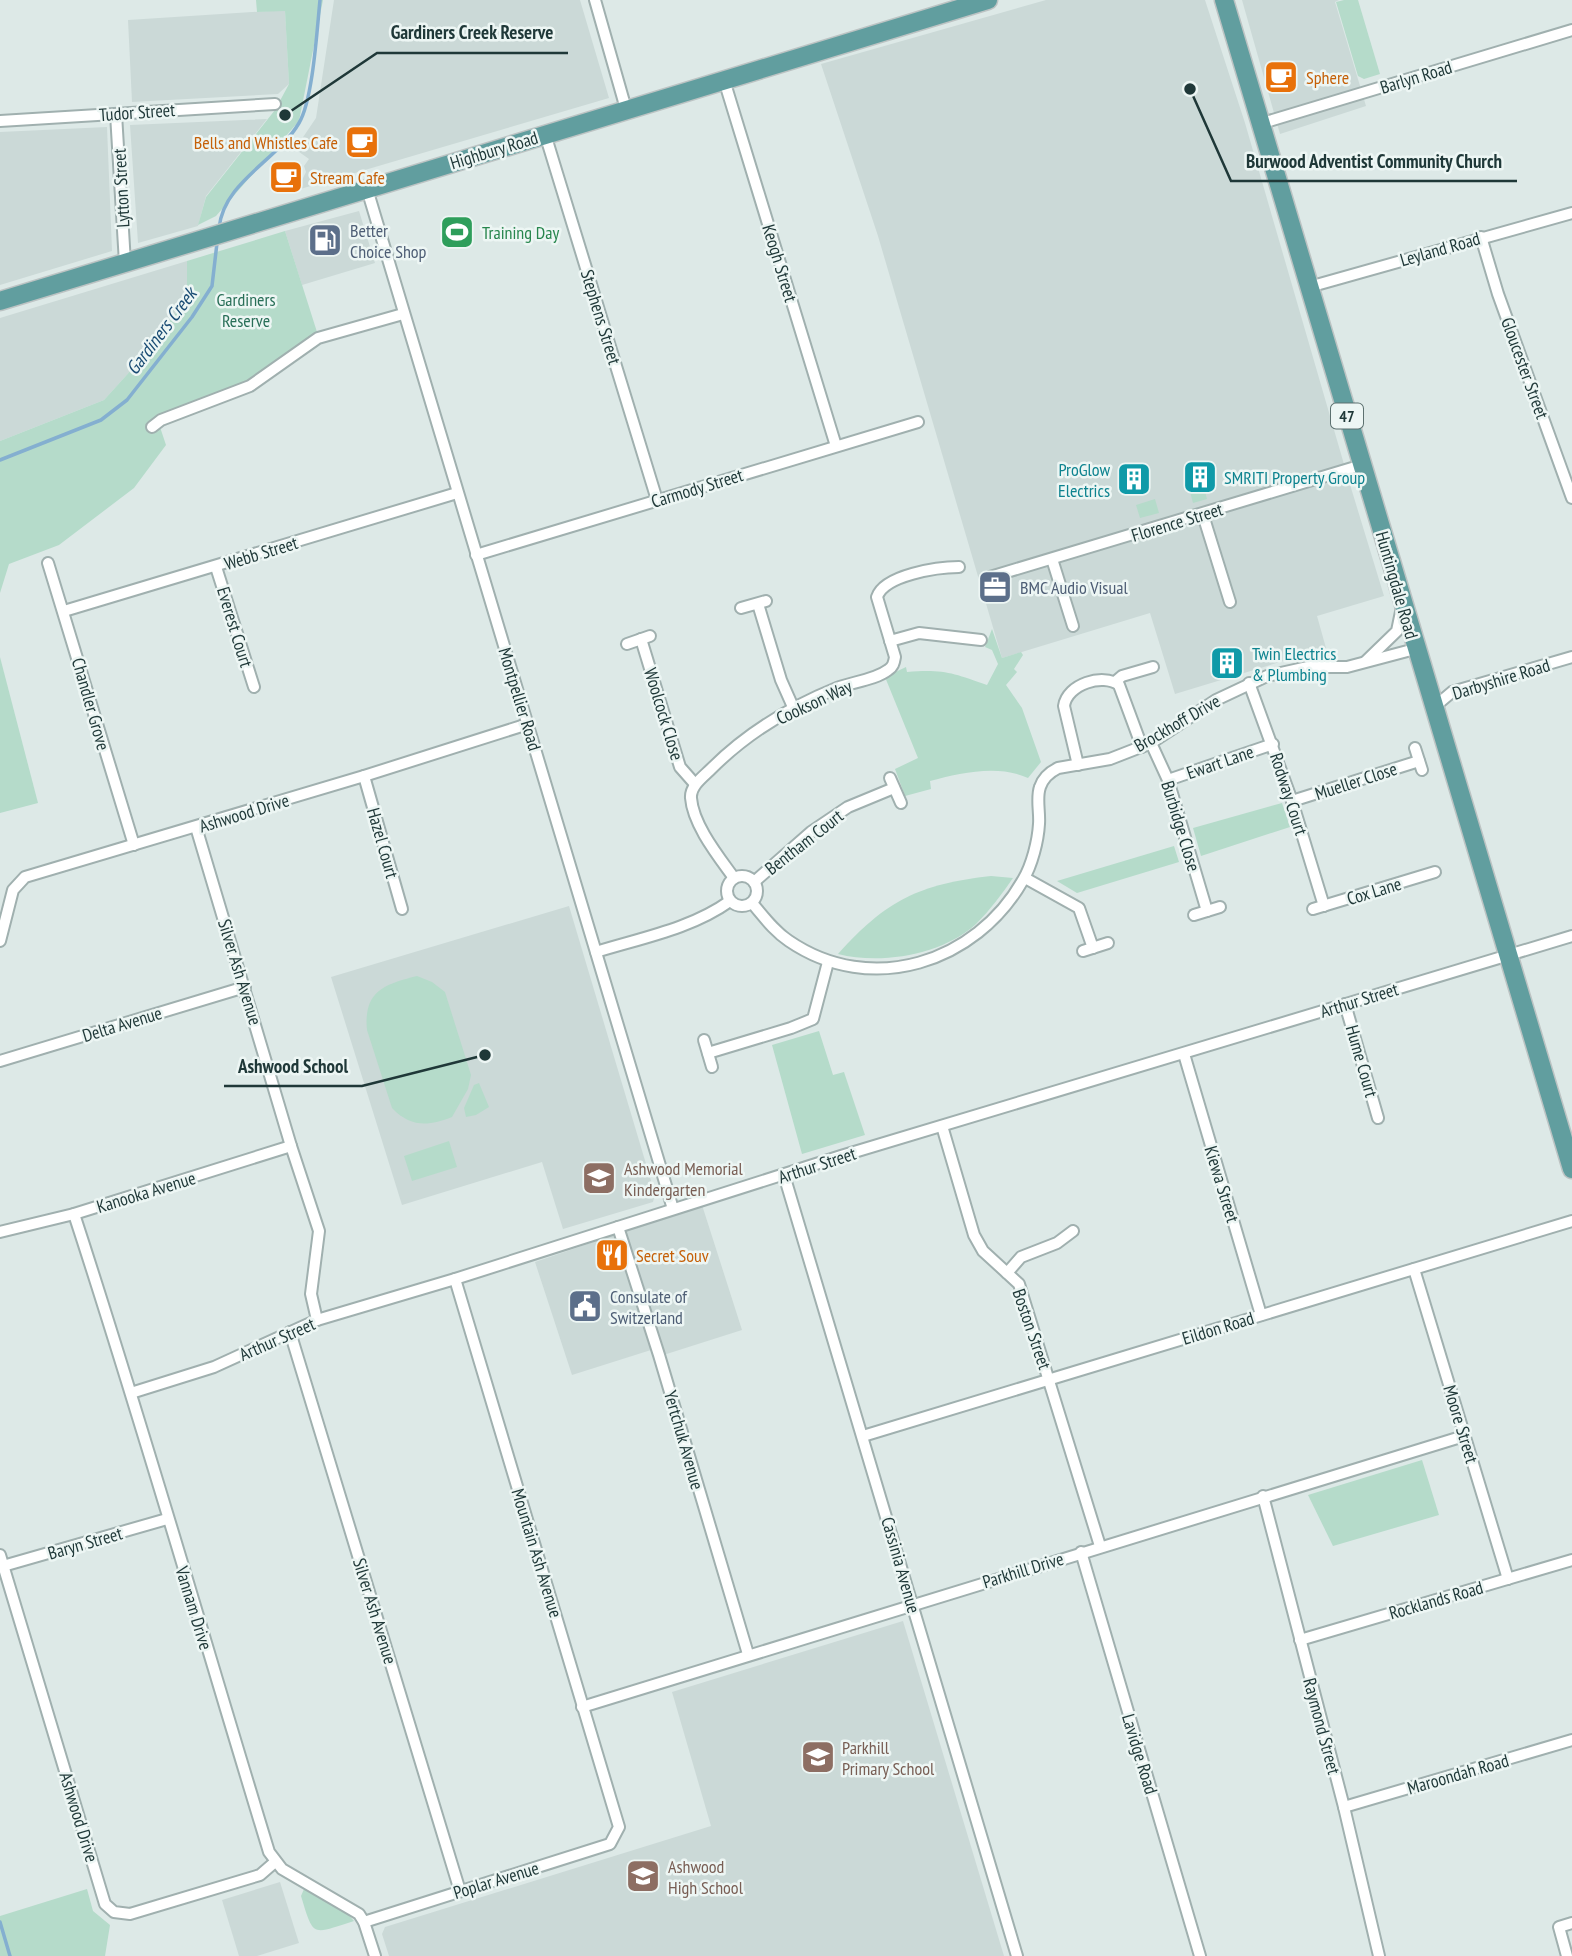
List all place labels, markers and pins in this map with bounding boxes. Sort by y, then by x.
callout: Gardiners Creek Reserve [377,13,568,53]
cafe icon: Sphere [1262,58,1300,96]
place label: Sphere [1306,66,1349,89]
cafe icon: Bells and Whistles Cafe [343,123,381,161]
place label: Bells and Whistles Cafe [194,131,338,154]
callout: Burwood Adventist Community Church [1231,141,1517,181]
cafe icon: Stream Cafe [267,158,305,196]
place label: Stream Cafe [310,166,385,189]
sports icon: Training Day [438,213,476,251]
place label: Better Choice Shop [350,219,427,263]
fuel station icon: Better Choice Shop [306,221,344,259]
place label: Training Day [482,221,560,244]
place label: ProGlow Electrics [1058,458,1110,502]
building icon: SMRITI Property Group [1181,458,1219,496]
building icon: ProGlow Electrics [1115,460,1153,498]
place label: SMRITI Property Group [1224,466,1365,489]
office icon: BMC Audio Visual [976,568,1014,606]
place label: BMC Audio Visual [1020,576,1128,599]
place label: Twin Electrics & Plumbing [1252,642,1336,686]
building icon: Twin Electrics & Plumbing [1208,644,1246,682]
callout: Ashwood School [224,1046,362,1086]
place label: Ashwood Memorial Kindergarten [624,1157,744,1201]
school or university icon: Ashwood Memorial Kindergarten [580,1159,618,1197]
restaurant icon: Secret Souv [593,1236,631,1274]
place label: Secret Souv [636,1244,709,1267]
place label: Consulate of Switzerland [610,1285,688,1329]
public building icon: Consulate of Switzerland [566,1287,604,1325]
place label: Parkhill Primary School [842,1736,935,1780]
school or university icon: Parkhill Primary School [799,1738,837,1776]
place label: Ashwood High School [668,1855,744,1899]
school or university icon: Ashwood High School [624,1857,662,1895]

